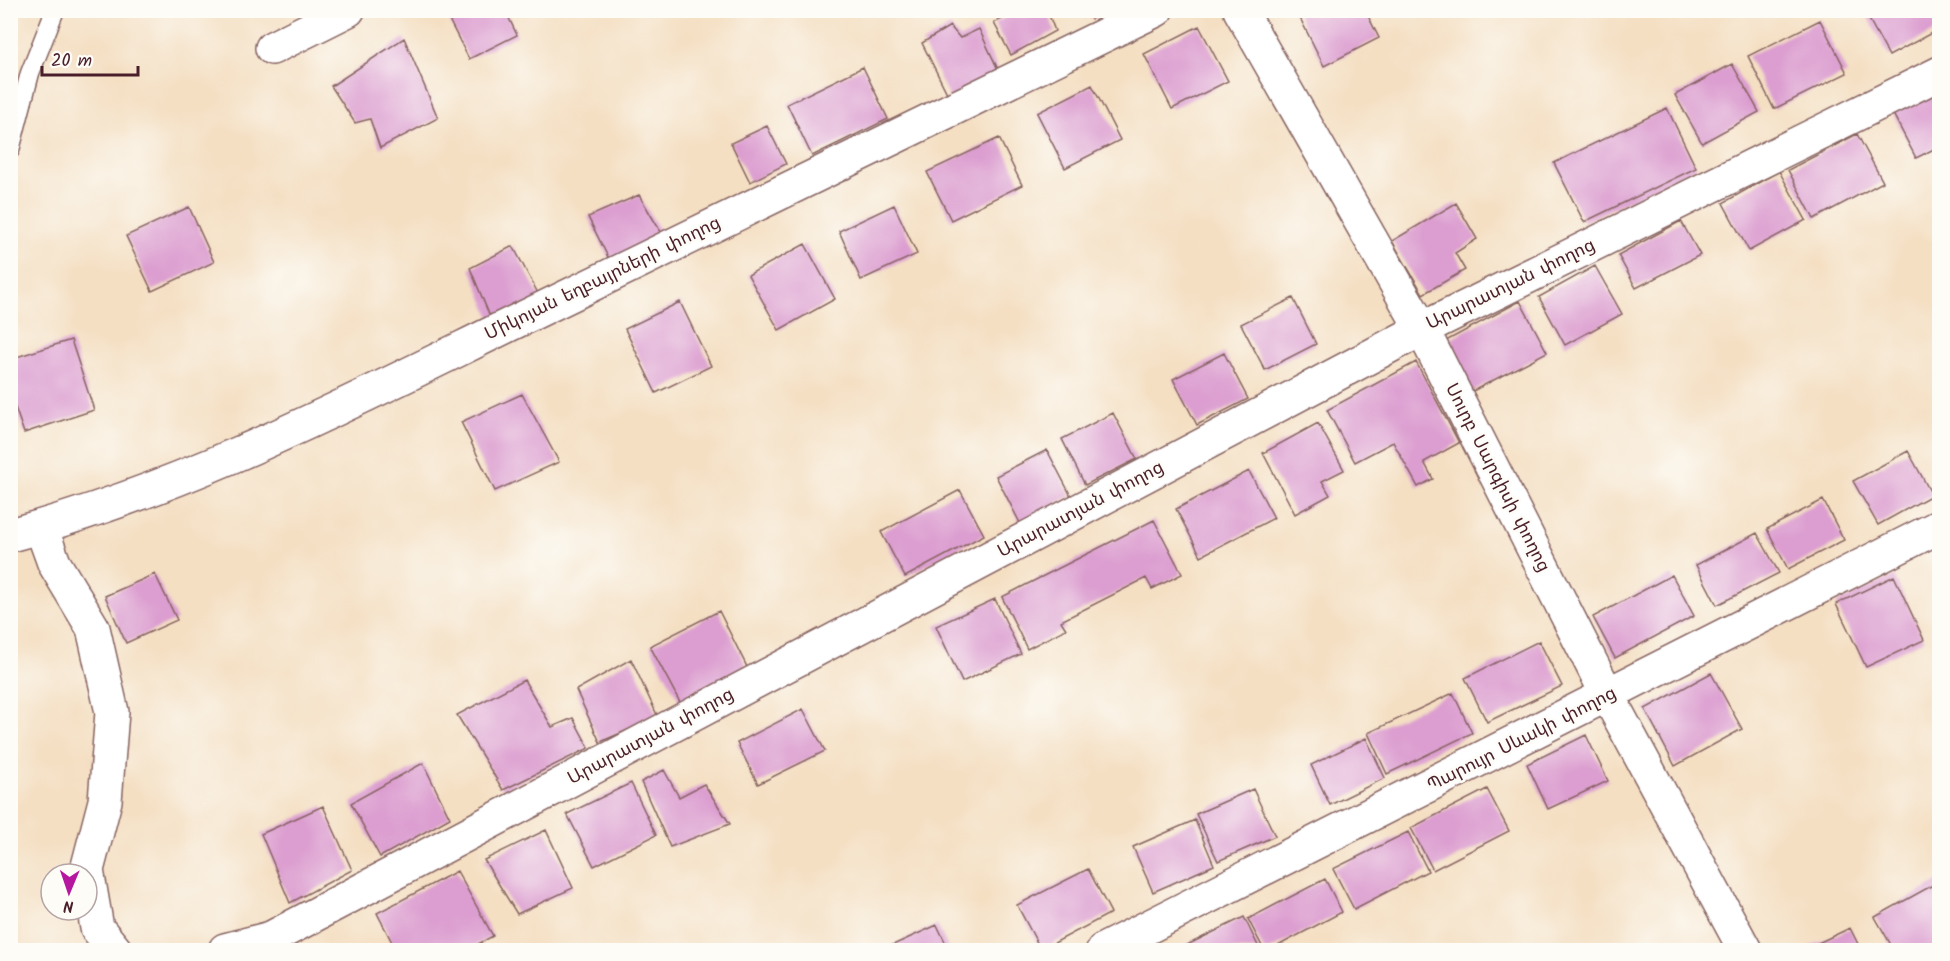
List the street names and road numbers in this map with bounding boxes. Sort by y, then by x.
street label: Միկոյան եղբայրների փողոց [480,209,726,349]
street label: Արարատյան փողոց [1421,231,1601,339]
street label: Սուրբ Սարգիսի փողոց [1437,378,1557,578]
street label: Արարատյան փողոց [993,454,1169,566]
street label: Պարույր Սևակի փողոց [1422,679,1622,801]
street label: Արարատյան փողոց [563,681,739,793]

